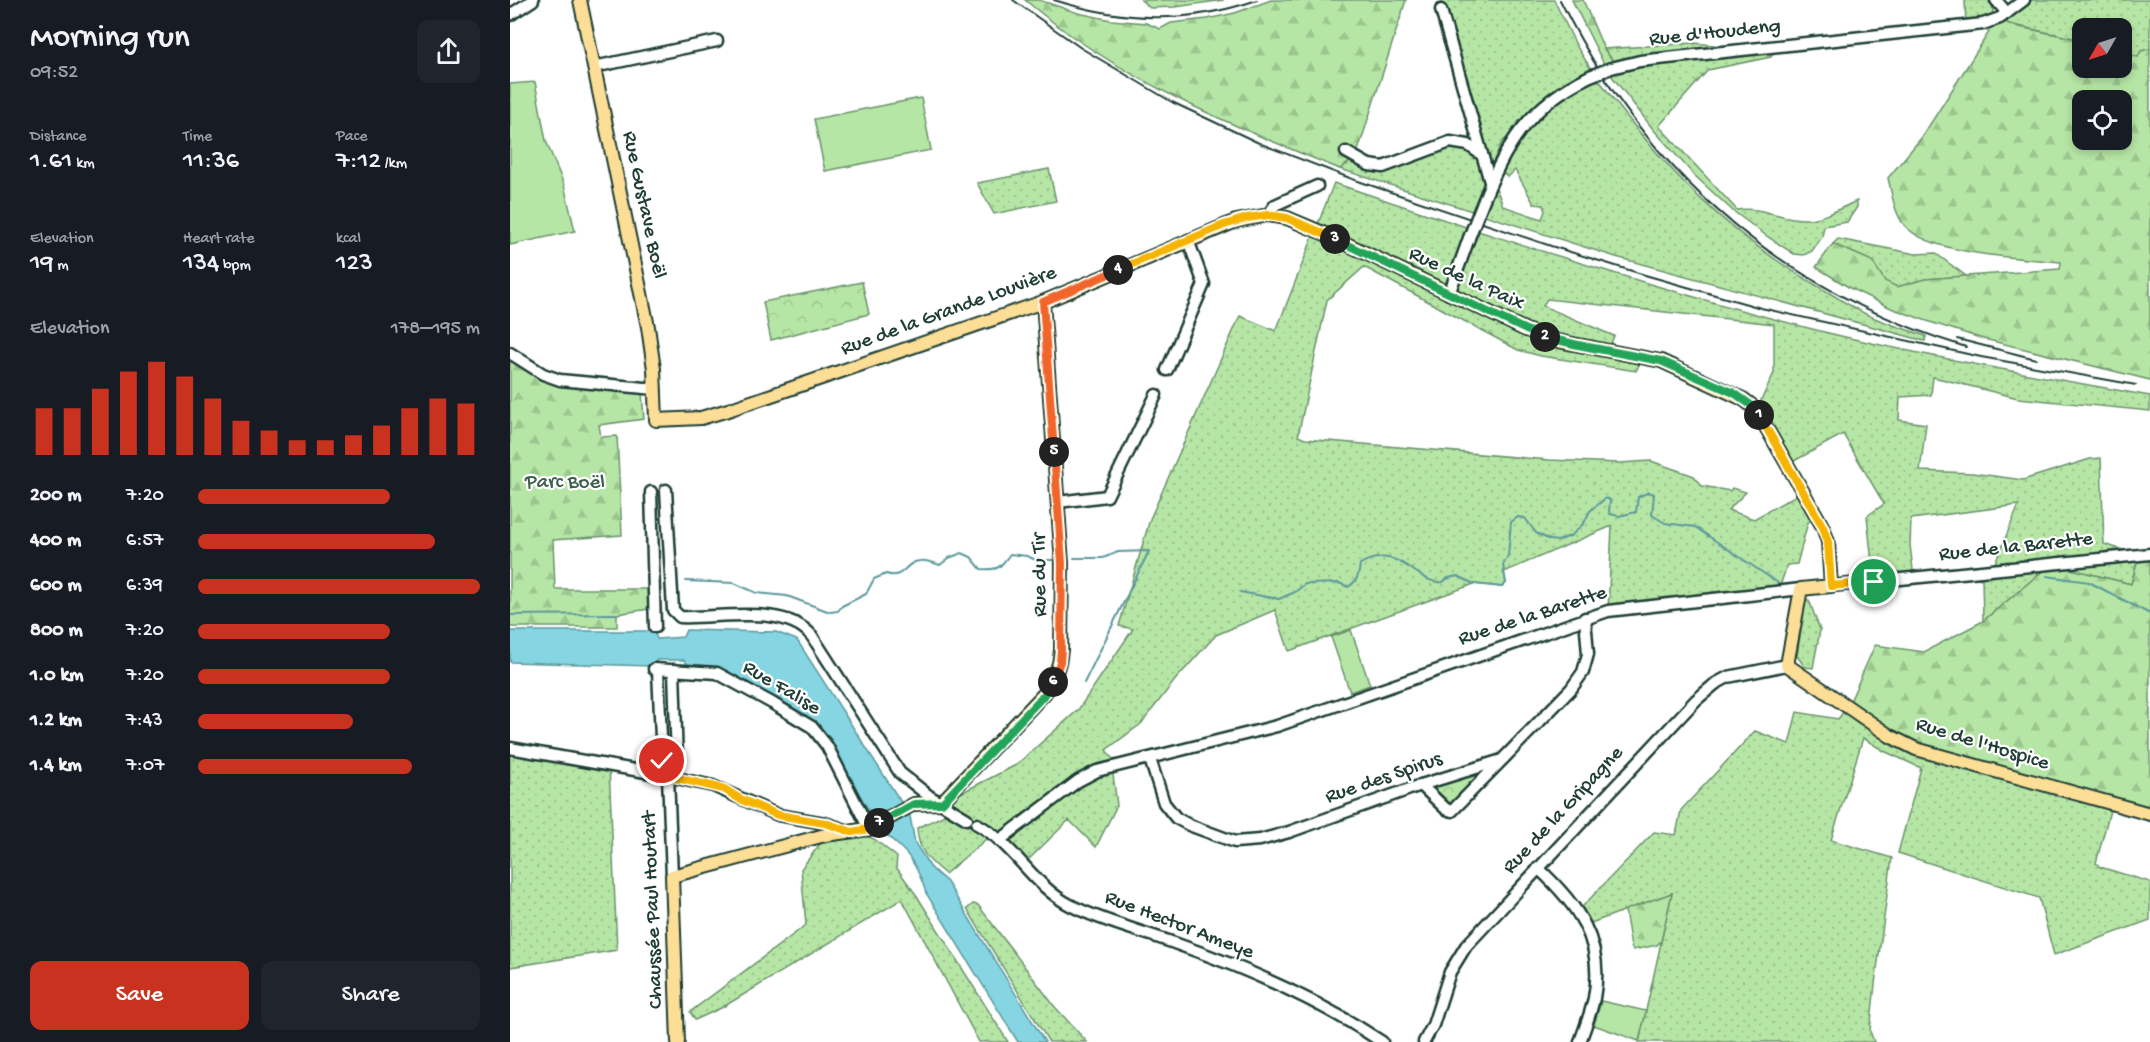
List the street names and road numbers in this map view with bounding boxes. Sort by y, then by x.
street label: Rue d'Houdeng [1648,15,1782,53]
street label: Rue Gustave Boël [615,129,671,281]
street label: Rue de la Paix [1404,242,1528,318]
street label: Rue de la Grande Louvière [838,261,1061,363]
street label: Rue de la Barette [1938,527,2095,569]
street label: Rue du Tir [1028,531,1054,617]
street label: Rue de la Barette [1456,581,1612,653]
street label: Rue Falise [737,656,826,723]
street label: Rue de l'Hospice [1912,713,2053,777]
street label: Rue de la Gripagne [1498,741,1631,880]
street label: Rue des Spirus [1322,747,1447,811]
street label: Chaussée Paul Houtart [638,808,670,1009]
street label: Rue Hector Ameye [1101,886,1258,966]

